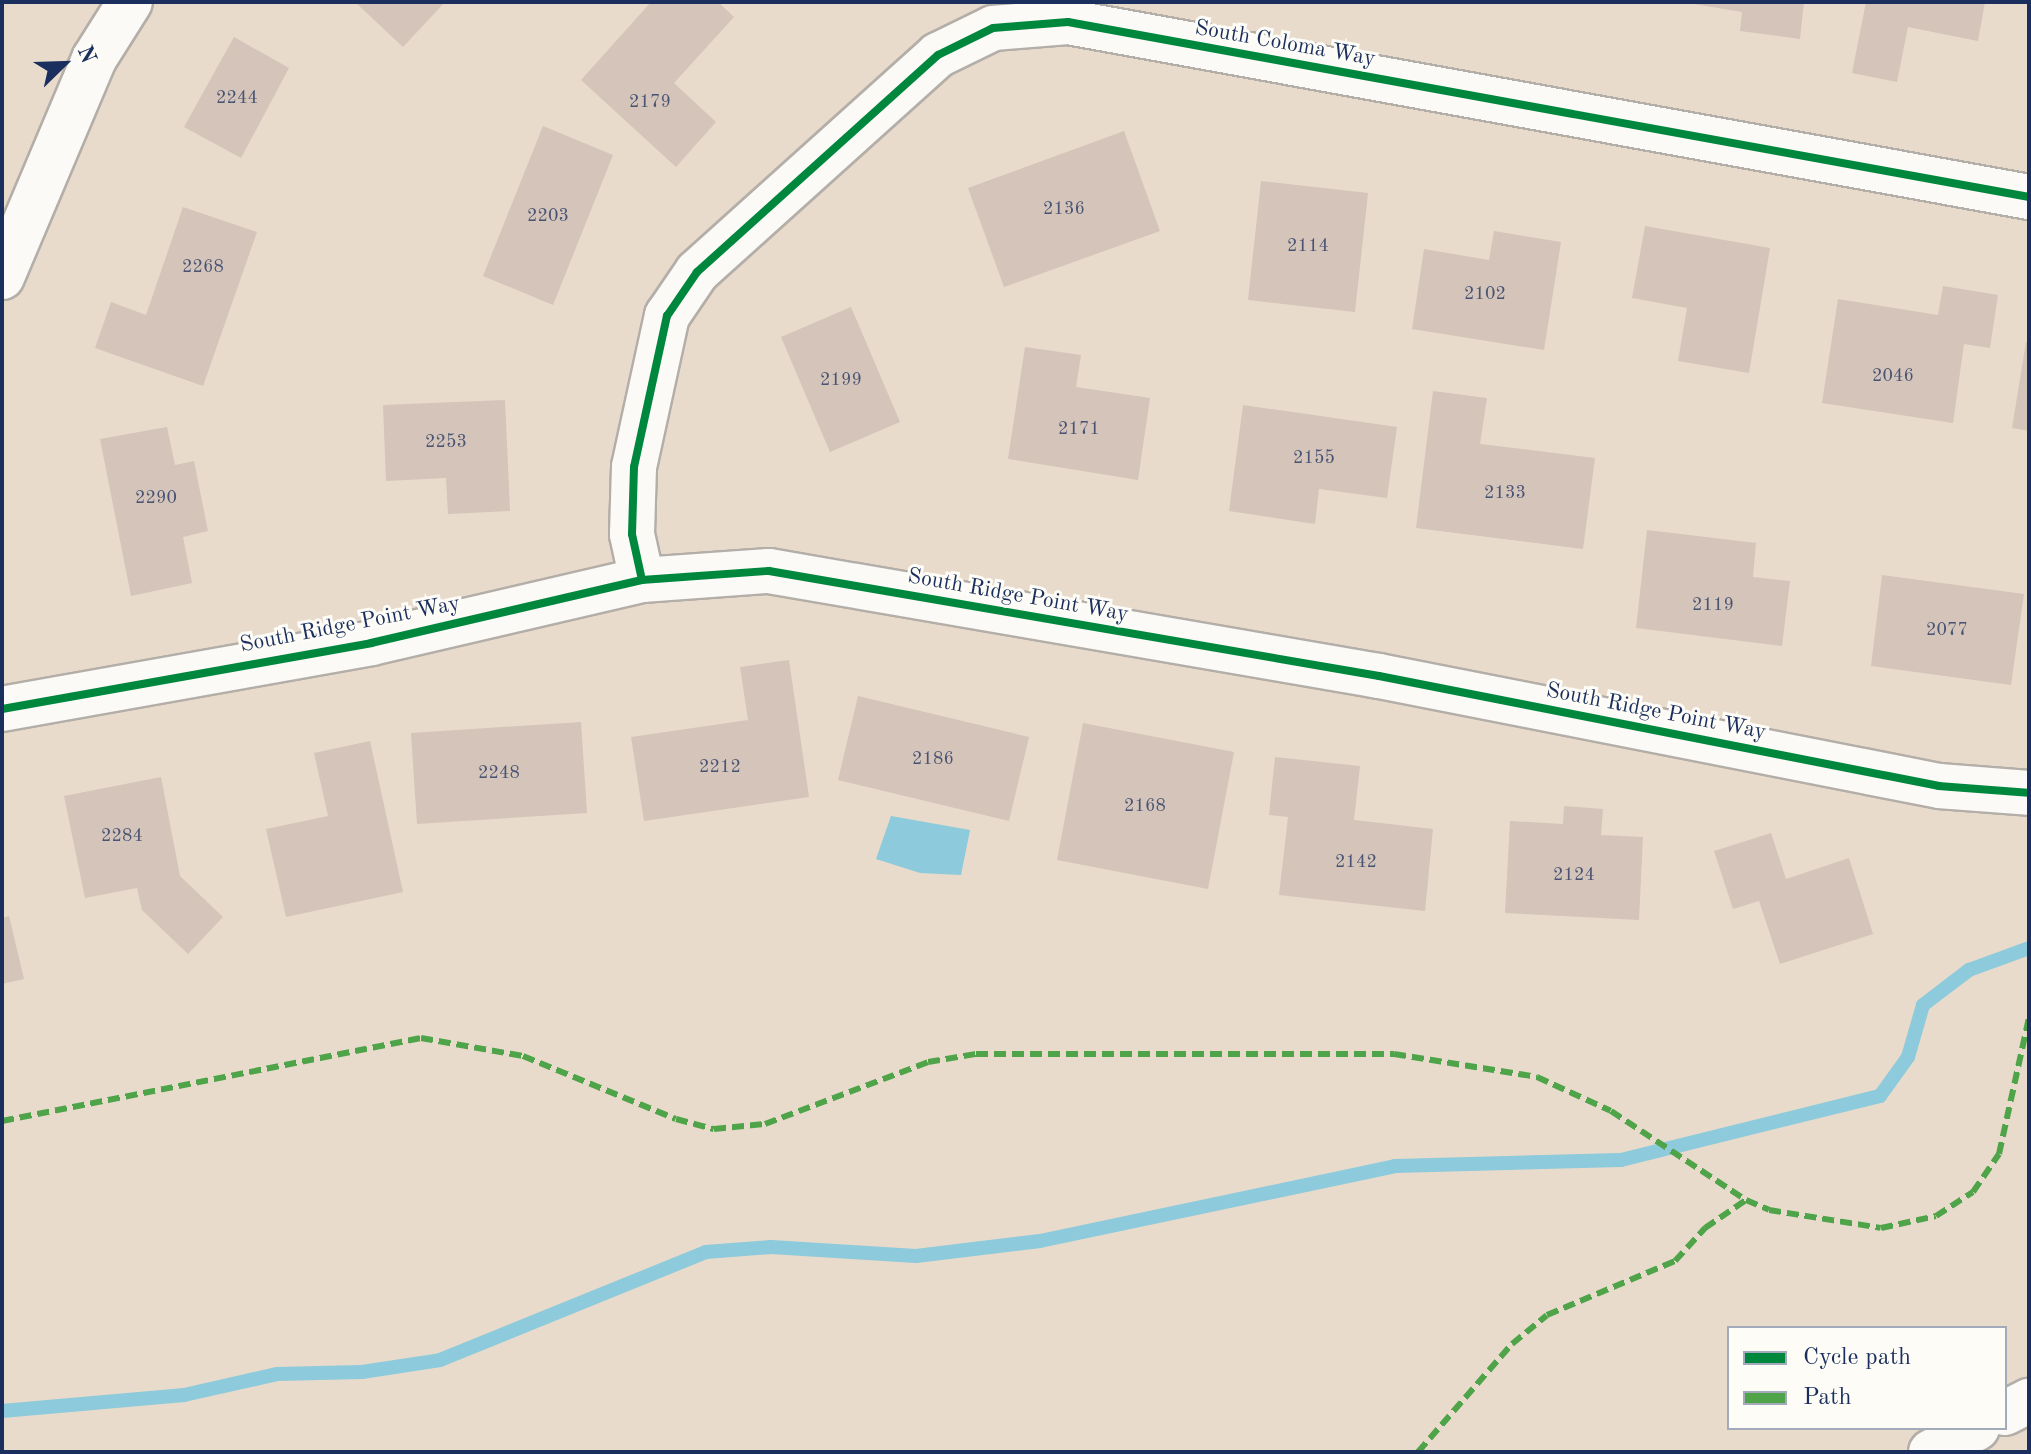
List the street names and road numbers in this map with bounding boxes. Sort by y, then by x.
street label: South Coloma Way [1193,15,1377,73]
street label: South Ridge Point Way [906,564,1130,628]
street label: South Ridge Point Way [238,591,462,659]
street label: South Ridge Point Way [1544,678,1768,746]

